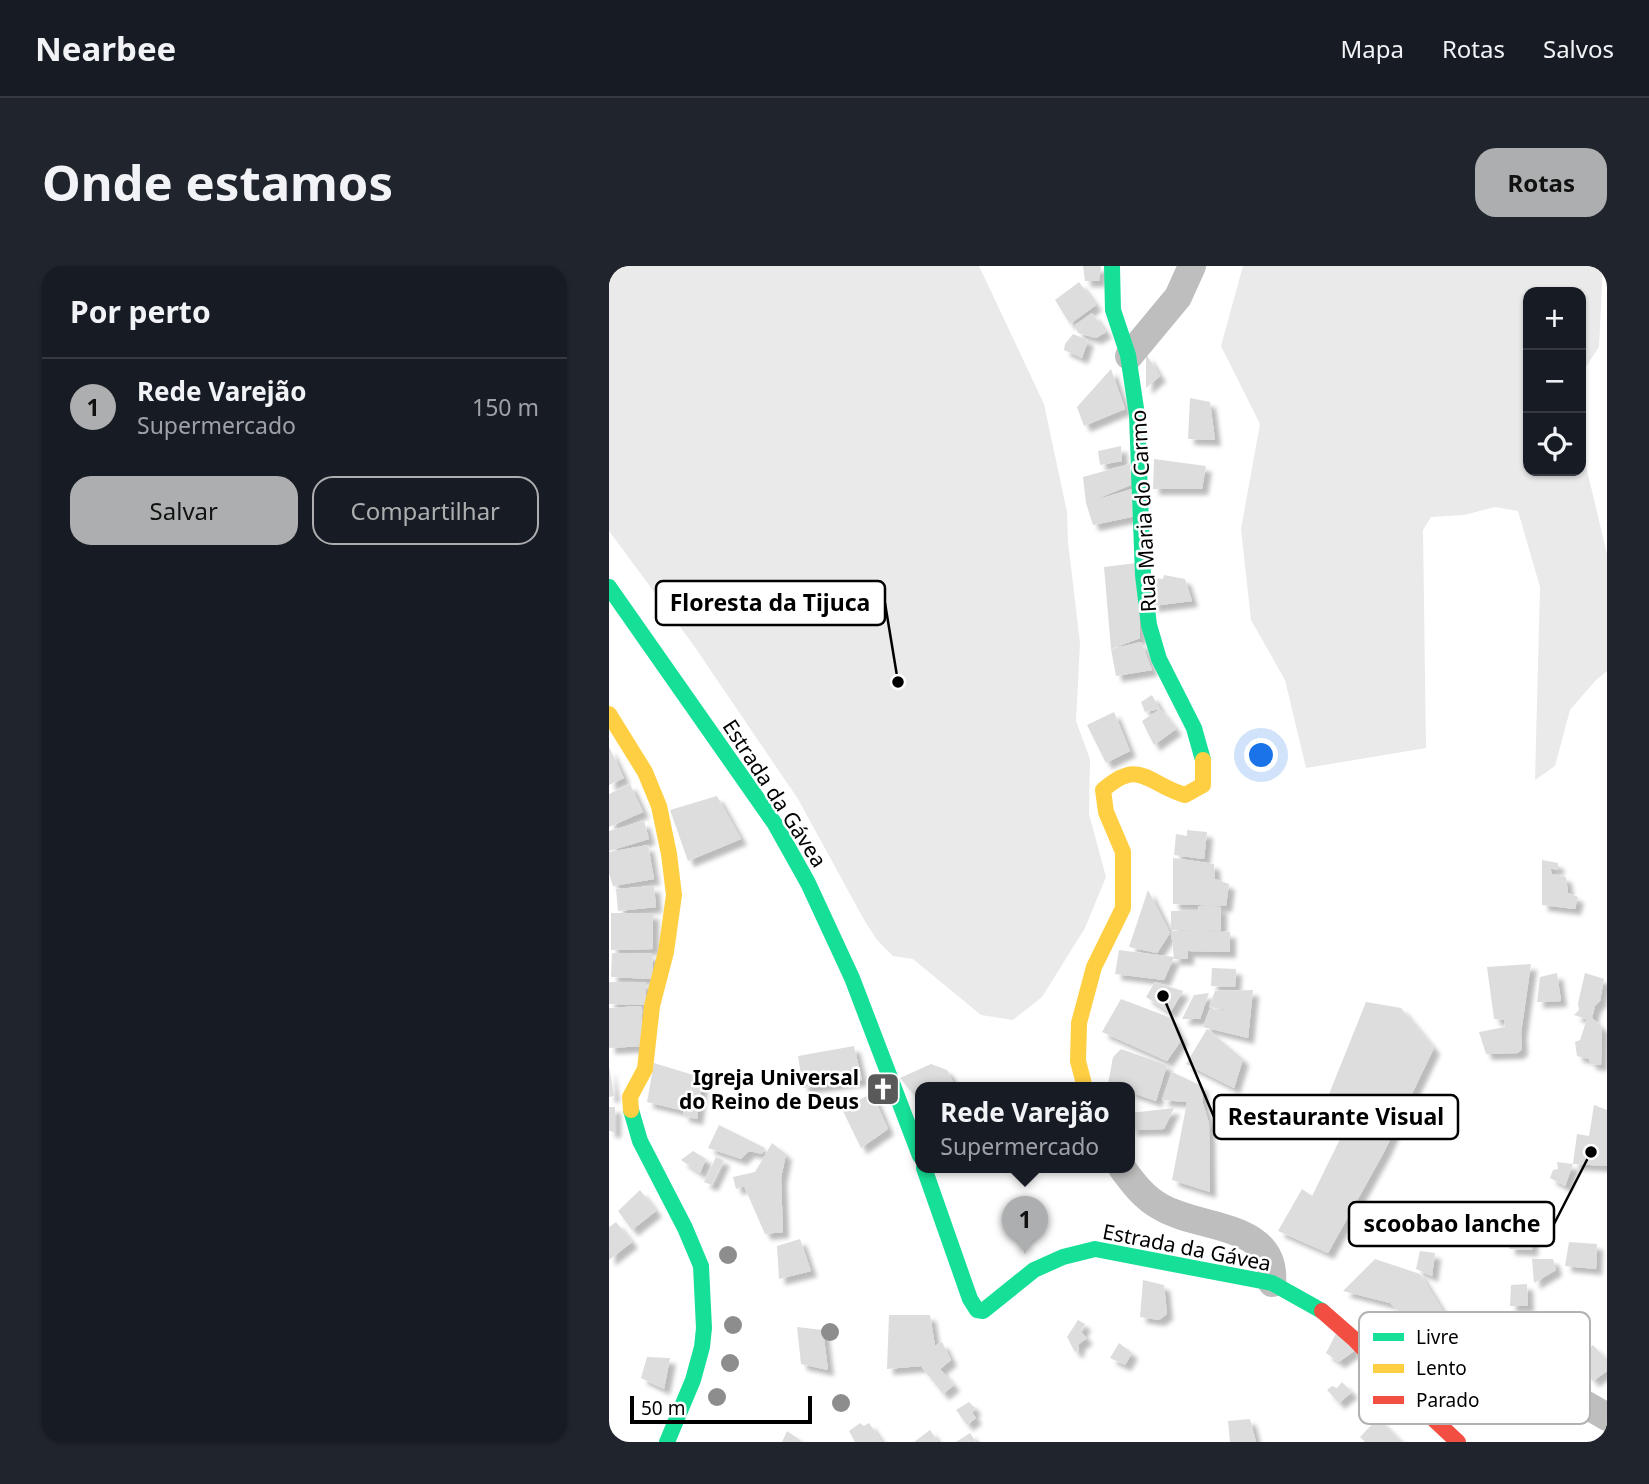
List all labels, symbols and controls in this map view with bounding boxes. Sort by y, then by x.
text: Nearbee [35,26,176,71]
text: Mapa [1340,32,1404,65]
text: Rotas [1442,32,1505,65]
text: Salvos [1543,32,1614,65]
button: Rotas [1475,148,1607,217]
text: Onde estamos [42,149,393,215]
map controls [1523,287,1586,476]
button: + [1523,287,1586,350]
text: Por perto [70,291,211,332]
button: − [1523,350,1586,413]
text: Rede Varejão [137,373,306,409]
text: 1 [86,391,100,423]
text: 150 m [472,391,539,423]
text: Supermercado [137,409,296,441]
street label: Rua Maria do Carmo [1124,409,1162,613]
button: locate [1523,413,1586,476]
button: Salvar [70,476,298,545]
button: Compartilhar [312,476,539,545]
callout: Floresta da Tijuca [656,581,885,625]
text: Floresta da Tijuca [670,586,870,618]
street label: Estrada da Gávea [717,714,833,872]
your location [1244,738,1278,772]
place label: Igreja Universal do Reino de Deus [679,1063,859,1115]
church icon: Igreja Universal do Reino de Deus [864,1070,902,1108]
popup [915,1082,1135,1173]
text: Rede Varejão [940,1094,1110,1130]
callout: Restaurante Visual [1214,1095,1458,1139]
text: Restaurante Visual [1228,1100,1444,1132]
text: Supermercado [940,1130,1099,1162]
pin: 1 [1002,1196,1048,1254]
callout: scoobao lanche [1349,1202,1554,1246]
text: scoobao lanche [1364,1207,1540,1239]
street label: Estrada da Gávea [1100,1217,1274,1277]
legend [1359,1312,1590,1424]
text: Livre [1416,1324,1459,1350]
text: Lento [1416,1355,1467,1381]
text: Parado [1416,1387,1479,1413]
scale bar [630,1393,812,1425]
text: 50 m [641,1395,685,1421]

